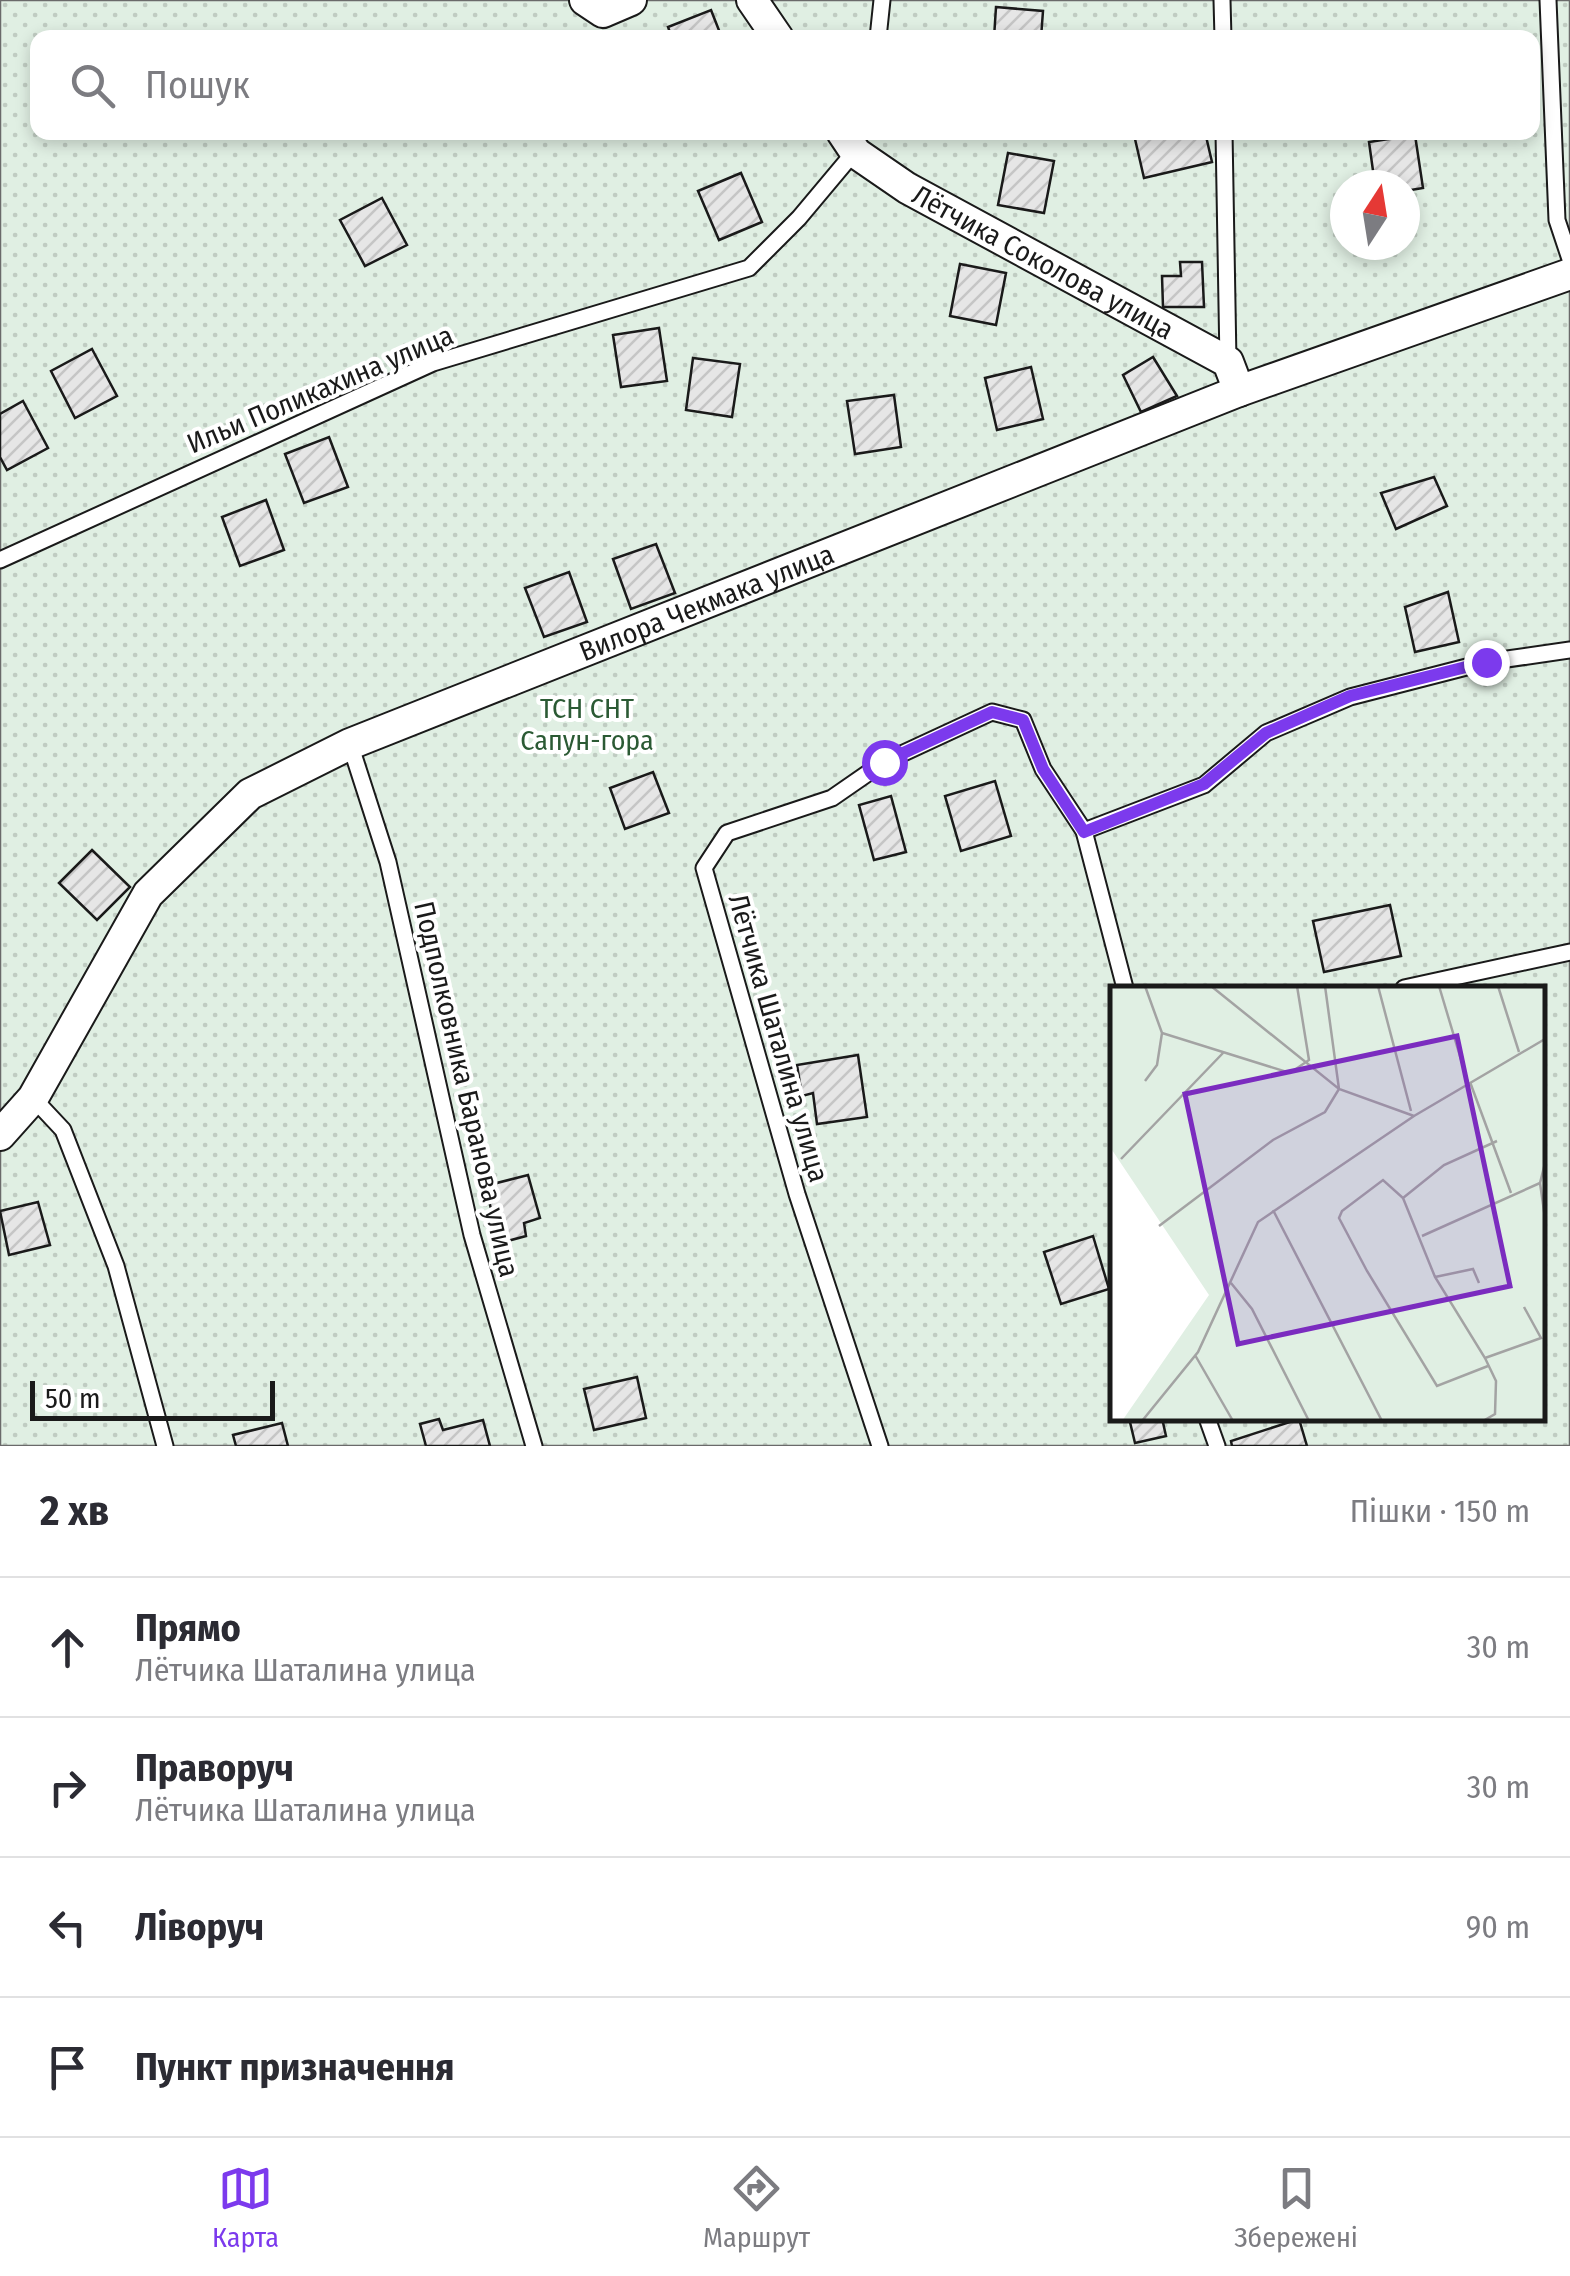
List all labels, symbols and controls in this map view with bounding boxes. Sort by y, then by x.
search box [30,30,1540,140]
icon: search [65,58,120,113]
text: Пошук [145,62,250,108]
north arrow [1330,170,1420,260]
street label: Лётчика Соколова улица [907,178,1179,346]
street label: Ильи Поликахина улица [182,318,458,460]
street label: Вилора Чекмака улица [575,538,839,668]
route end [1464,640,1510,686]
park label: ТСН СНТ Сапун-гора [520,692,654,757]
route start [862,740,908,786]
street label: Лётчика Шаталина улица [722,890,835,1186]
street label: Подполковника Баранова улица [407,898,526,1280]
inset map [1110,986,1545,1421]
scale bar [30,1376,275,1420]
text: 50 m [45,1382,101,1415]
text: 2 хв [40,1486,109,1536]
text: Пішки · 150 m [1350,1492,1530,1530]
text: Прямо [135,1605,241,1651]
icon: ahead [40,1620,95,1675]
text: 30 m [1467,1628,1530,1666]
text: Лётчика Шаталина улица [135,1651,476,1689]
text: Праворуч [135,1745,294,1791]
icon: right [40,1760,95,1815]
text: 30 m [1467,1768,1530,1806]
text: Лётчика Шаталина улица [135,1791,476,1829]
icon: left [40,1900,95,1955]
text: Ліворуч [135,1904,264,1950]
text: 90 m [1466,1908,1530,1946]
icon: arrive [40,2040,95,2095]
text: Пункт призначення [135,2044,454,2090]
tab: Карта [212,2161,279,2254]
tab: Маршрут [703,2161,810,2254]
tab: Збережені [1234,2161,1358,2254]

